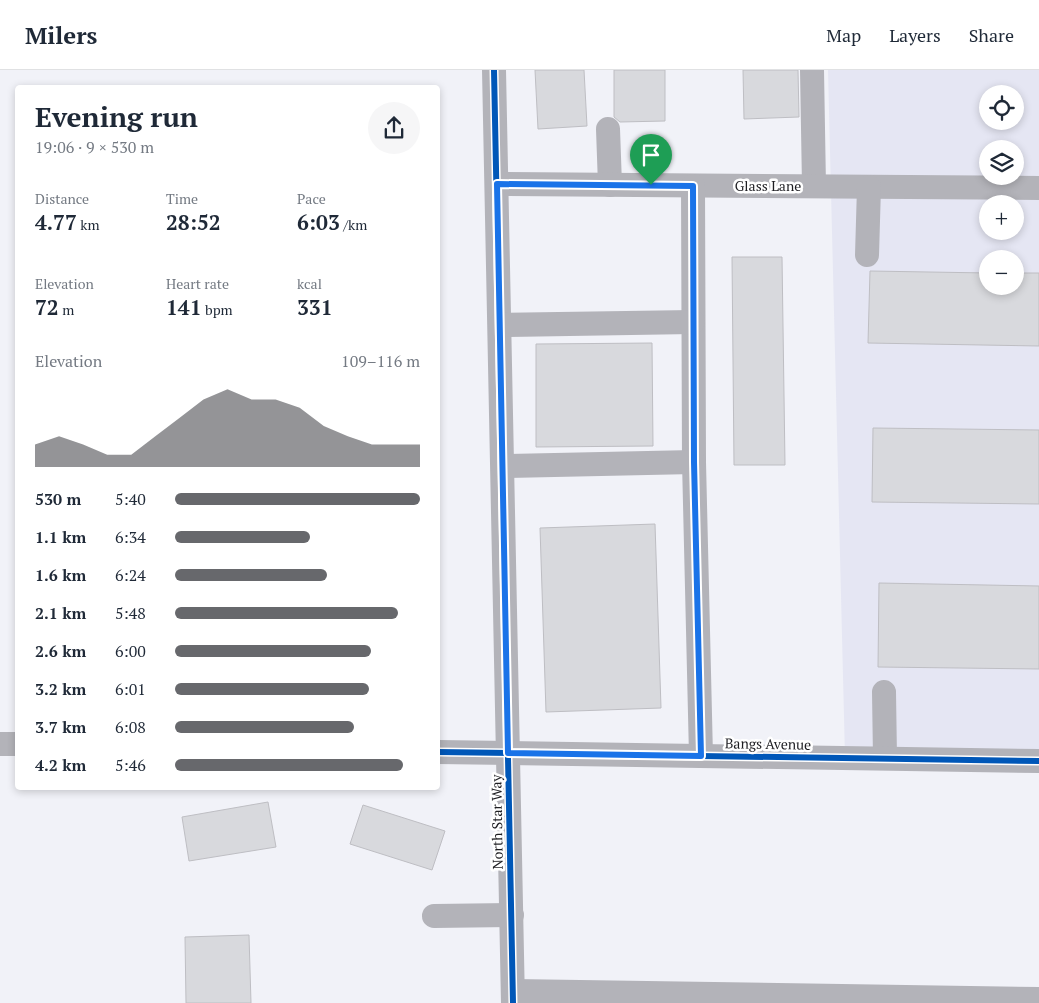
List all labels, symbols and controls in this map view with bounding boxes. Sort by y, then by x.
text: Milers [25,19,97,51]
text: Map [826,23,861,47]
text: Layers [889,23,941,47]
text: Share [969,23,1014,47]
map controls [979,85,1024,295]
button: locate [979,85,1024,130]
text: Evening run [35,98,198,135]
button: share [368,102,420,154]
pin [630,134,672,185]
text: 19:06 · 9 × 530 m [35,136,154,158]
button: layers [979,140,1024,185]
icon: arrive [637,141,665,169]
street label: Glass Lane [735,176,801,195]
text: Distance [35,189,89,208]
text: Time [166,189,198,208]
text: Pace [297,189,326,208]
button: + [979,195,1024,240]
text: 4.77 [35,208,77,236]
text: 28:52 [166,208,221,236]
text: 6:03 [297,208,340,236]
text: km [77,215,100,234]
text: /km [340,215,367,234]
button: − [979,250,1024,295]
text: Elevation [35,274,94,293]
text: Heart rate [166,274,229,293]
text: kcal [297,274,322,293]
text: 72 [35,293,59,321]
text: 141 [166,293,202,321]
text: 331 [297,293,333,321]
text: m [59,300,74,319]
text: bpm [202,300,233,319]
text: Elevation [35,350,102,372]
text: 109–116 m [341,350,420,372]
text: 530 m [35,488,81,510]
text: 5:40 [115,488,146,510]
text: 1.1 km [35,526,86,548]
text: 6:34 [115,526,146,548]
text: 1.6 km [35,564,86,586]
text: 6:24 [115,564,146,586]
text: 2.1 km [35,602,86,624]
text: 5:48 [115,602,146,624]
text: 2.6 km [35,640,86,662]
text: 6:00 [115,640,146,662]
text: 3.2 km [35,678,86,700]
text: 6:01 [115,678,146,700]
text: 3.7 km [35,716,86,738]
text: 6:08 [115,716,146,738]
street label: Bangs Avenue [725,733,811,754]
text: 4.2 km [35,754,86,776]
text: 5:46 [115,754,146,776]
street label: North Star Way [486,773,507,870]

